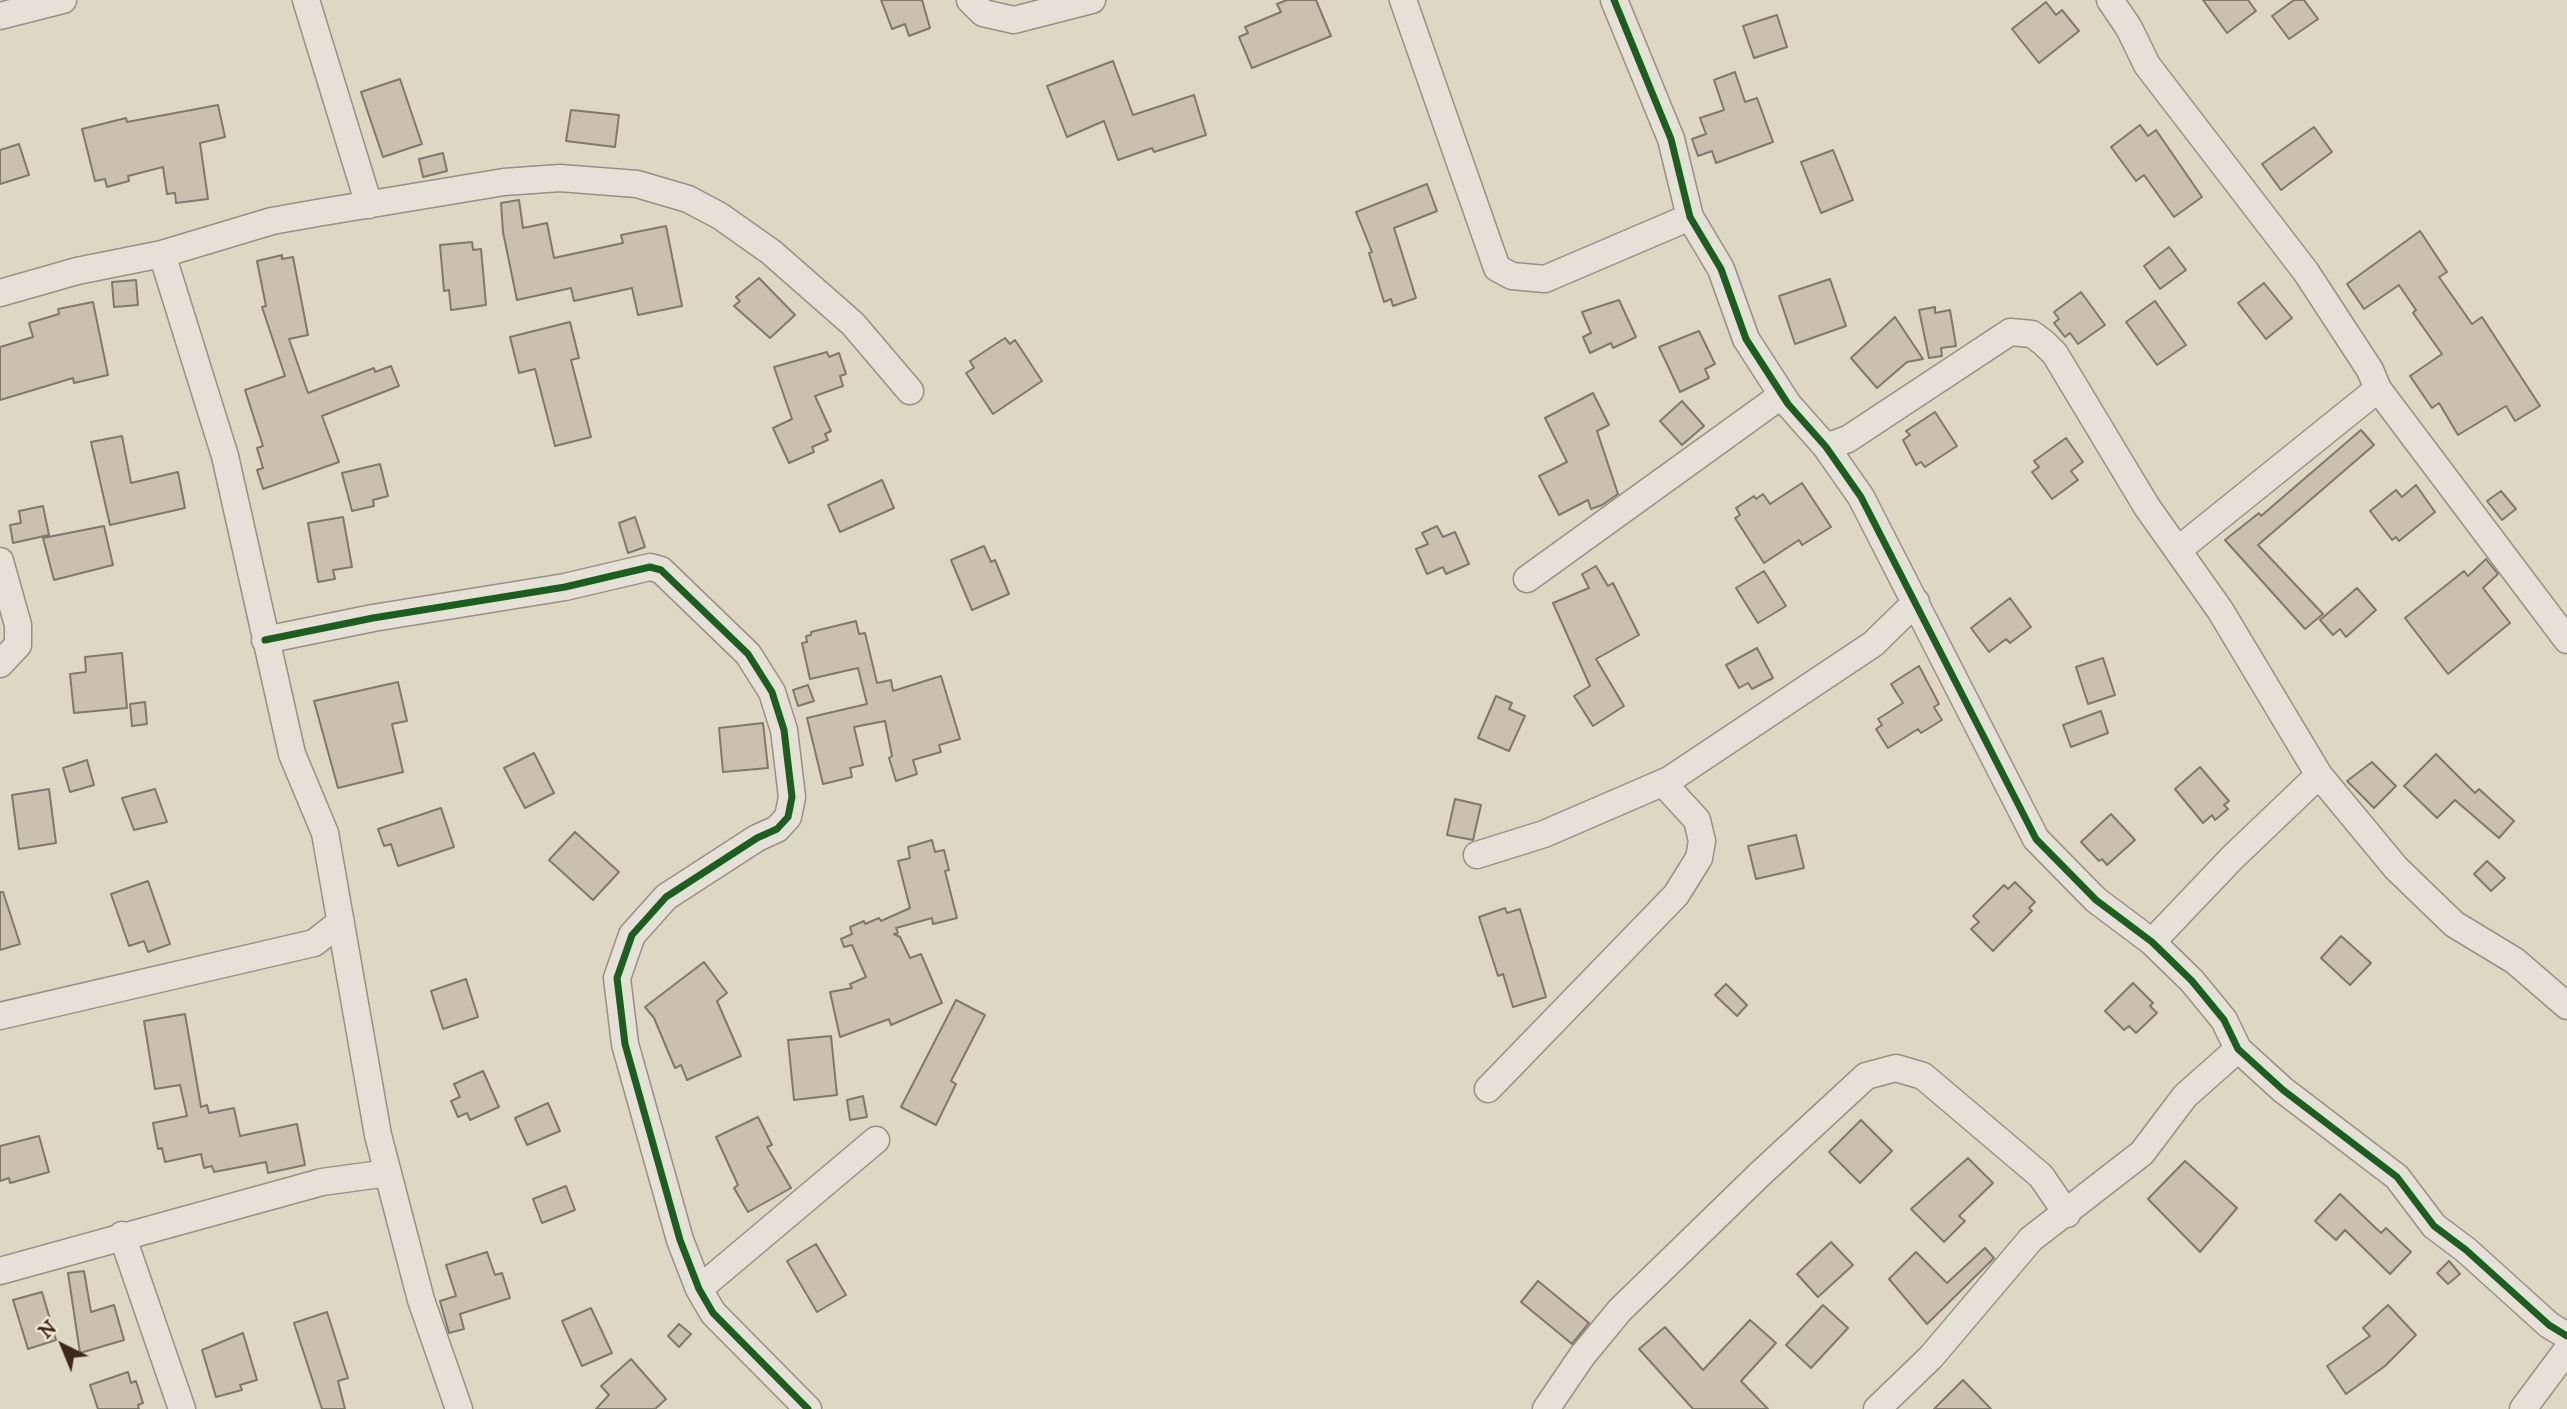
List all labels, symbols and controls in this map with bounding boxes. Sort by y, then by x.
north arrow [28,1311,98,1381]
text: N [35,1317,62,1344]

